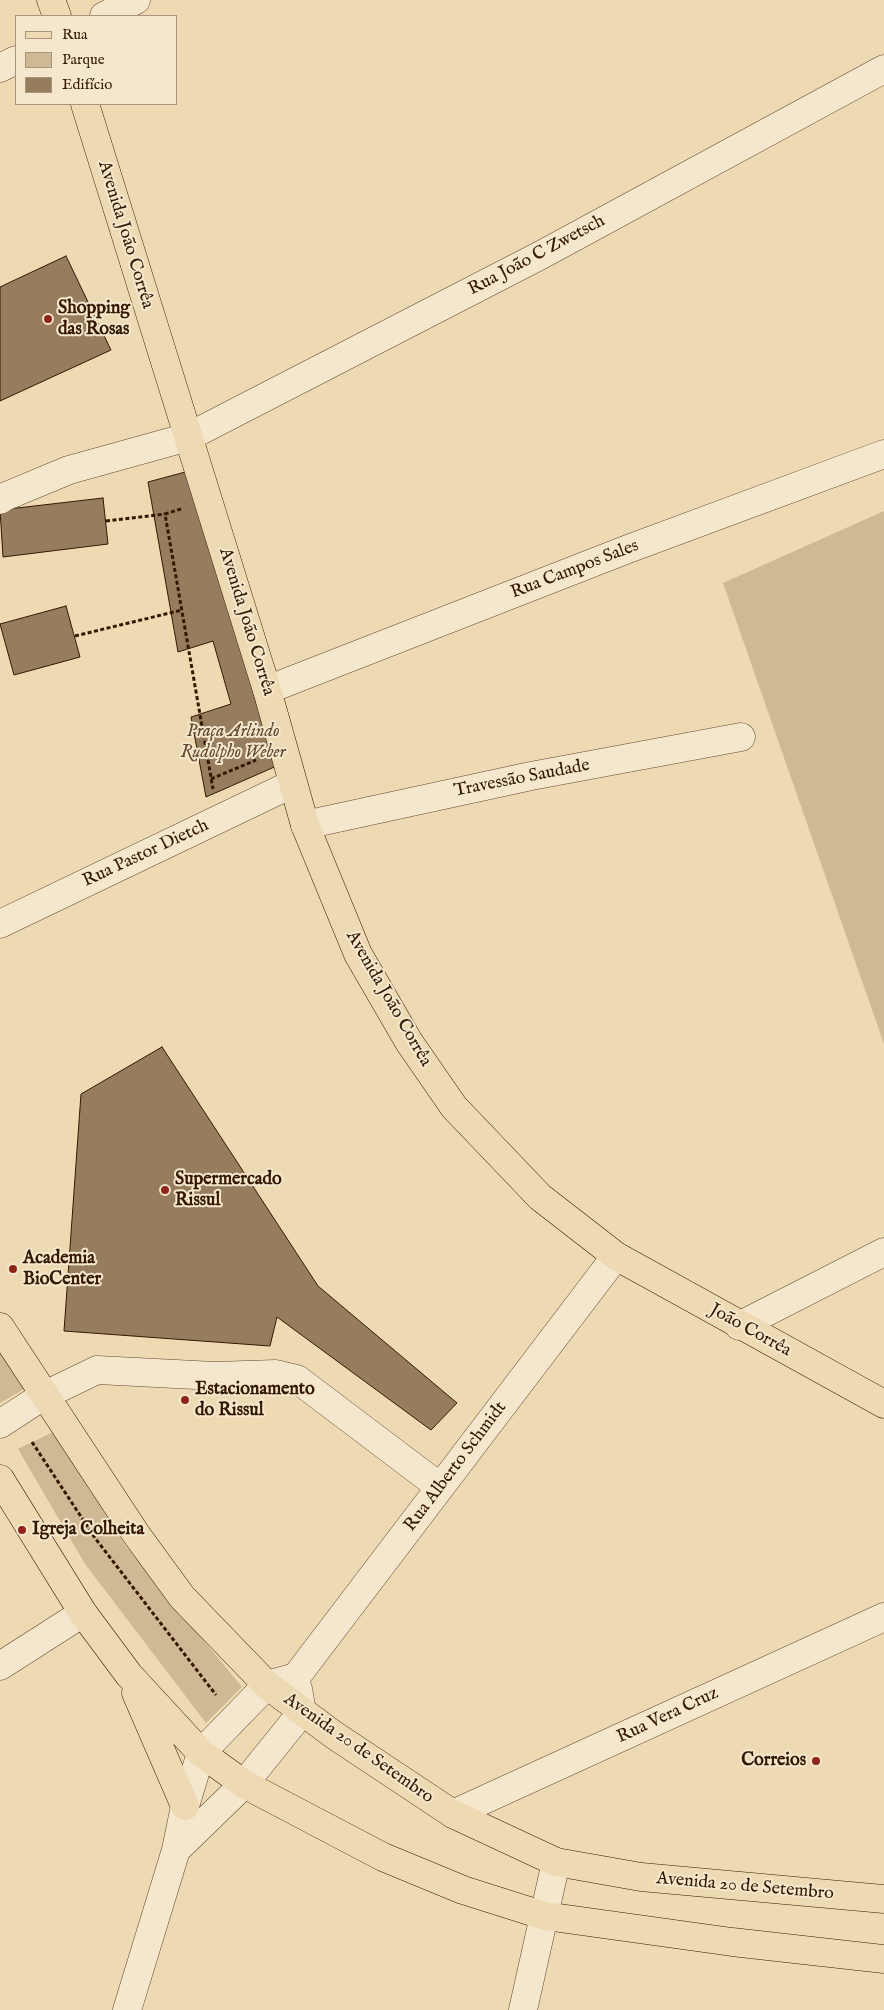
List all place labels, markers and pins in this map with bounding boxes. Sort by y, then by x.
place label: Shopping das Rosas [58,298,130,340]
marker: Shopping das Rosas [42,313,54,325]
place label: Supermercado Rissul [175,1169,282,1212]
marker: Supermercado Rissul [159,1184,171,1196]
place label: Academia BioCenter [23,1248,101,1290]
marker: Academia BioCenter [7,1263,19,1275]
place label: Estacionamento do Rissul [195,1379,315,1422]
marker: Estacionamento do Rissul [179,1394,191,1406]
place label: Igreja Colheita [32,1519,144,1541]
marker: Igreja Colheita [16,1524,28,1536]
place label: Correios [741,1750,806,1772]
marker: Correios [810,1755,822,1767]

